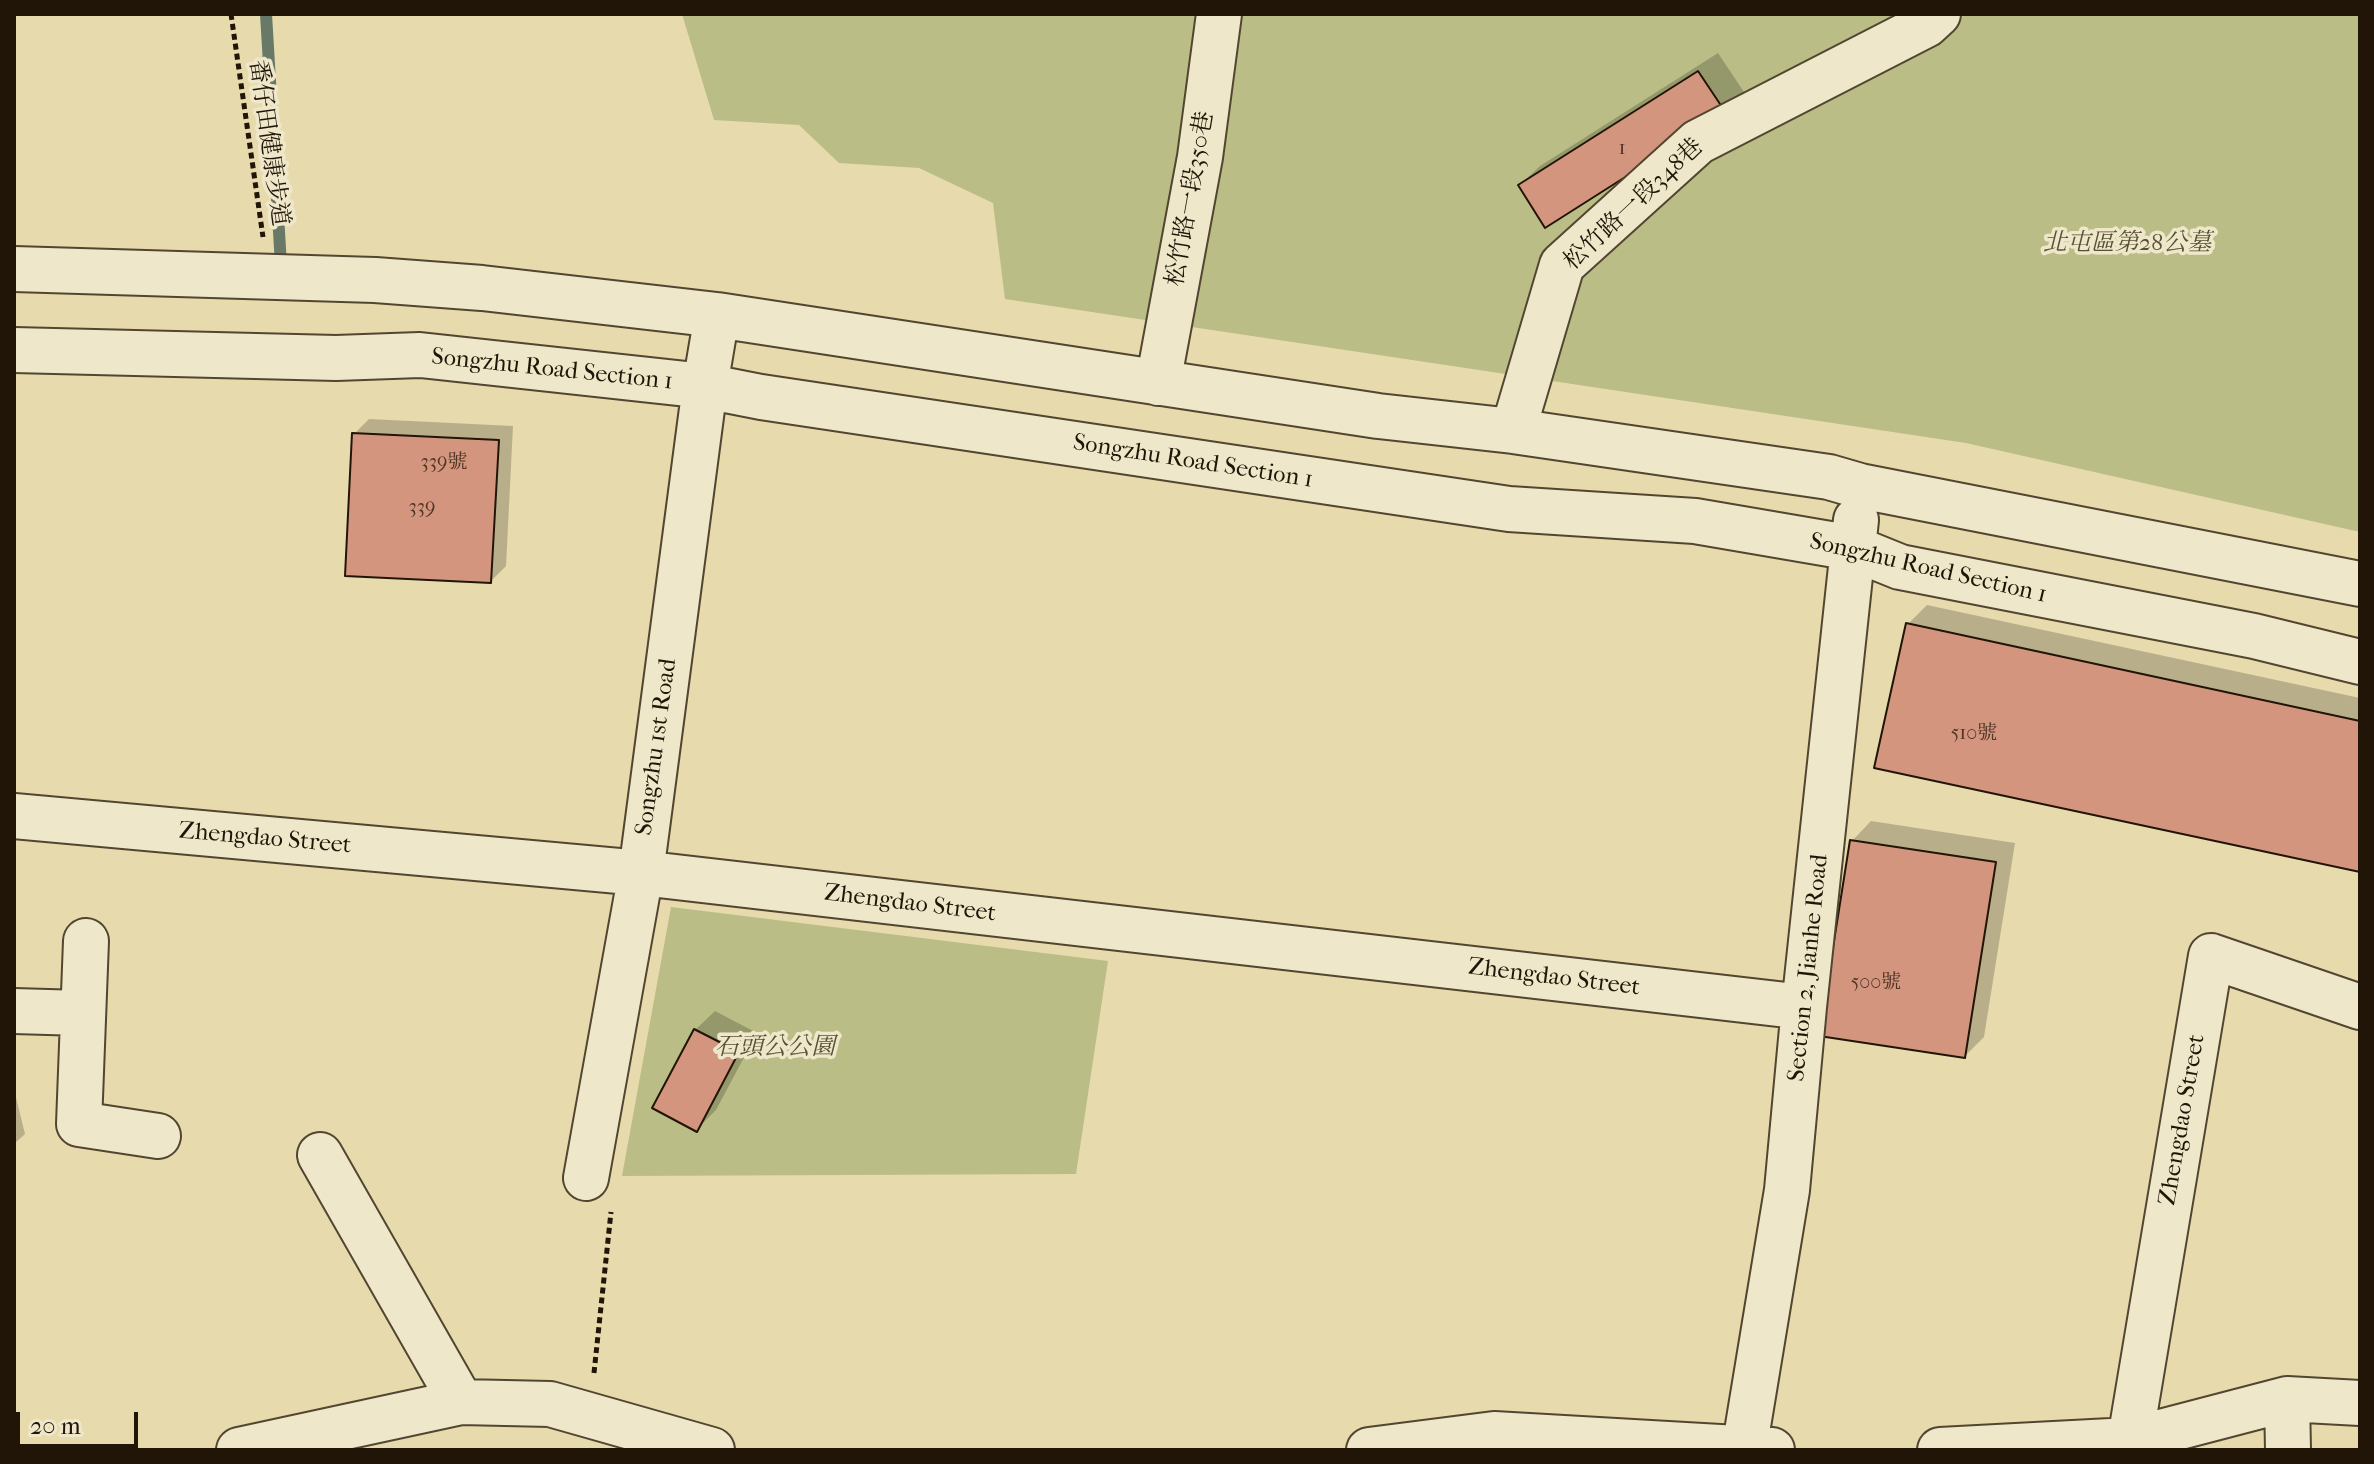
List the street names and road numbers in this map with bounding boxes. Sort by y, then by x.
street label: 番仔田健康步道 [242,58,294,228]
street label: 松竹路一段350巷 [1161,109,1221,289]
street label: 松竹路一段348巷 [1558,133,1710,277]
street label: Songzhu Road Section 1 [430,343,674,397]
street label: Songzhu Road Section 1 [1071,429,1315,495]
street label: Songzhu Road Section 1 [1807,528,2049,610]
street label: Songzhu 1st Road [630,657,684,837]
street label: Zhengdao Street [178,817,352,861]
street label: Section 2, Jianhe Road [1783,853,1835,1083]
street label: Zhengdao Street [822,879,998,929]
street label: Zhengdao Street [1466,953,1642,1003]
street label: Zhengdao Street [2154,1032,2212,1208]

